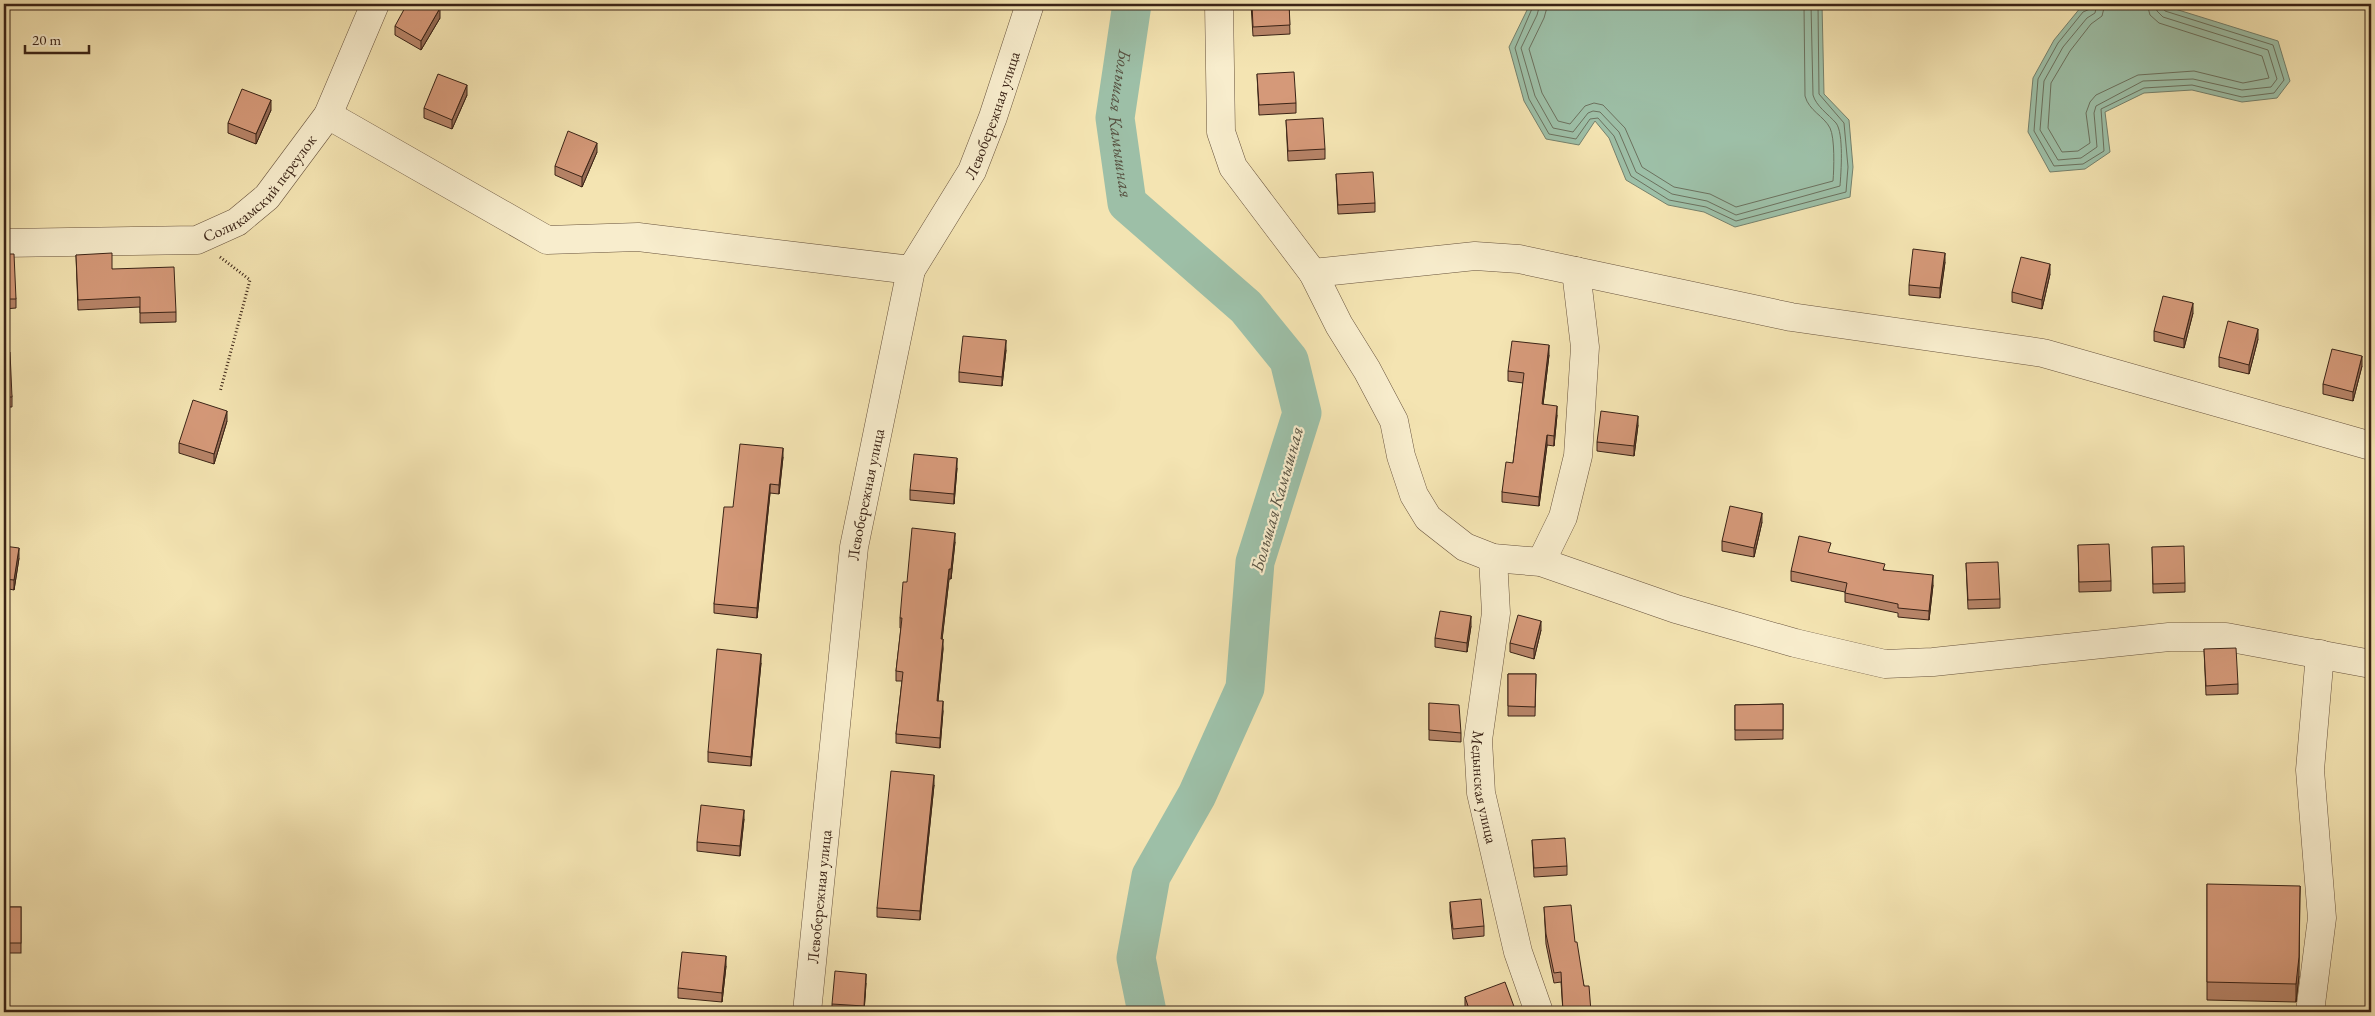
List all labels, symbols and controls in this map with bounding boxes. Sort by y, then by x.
scale bar [25,22,89,54]
text: 20 m [32,30,61,49]
water label: Большая Камышная [1104,47,1138,199]
street label: Левобережная улица [960,48,1025,183]
street label: Соликамский переулок [199,130,321,247]
water label: Большая Камышная [1245,424,1308,575]
street label: Левобережная улица [843,426,889,562]
street label: Медынская улица [1466,729,1503,846]
street label: Левобережная улица [802,828,836,964]

